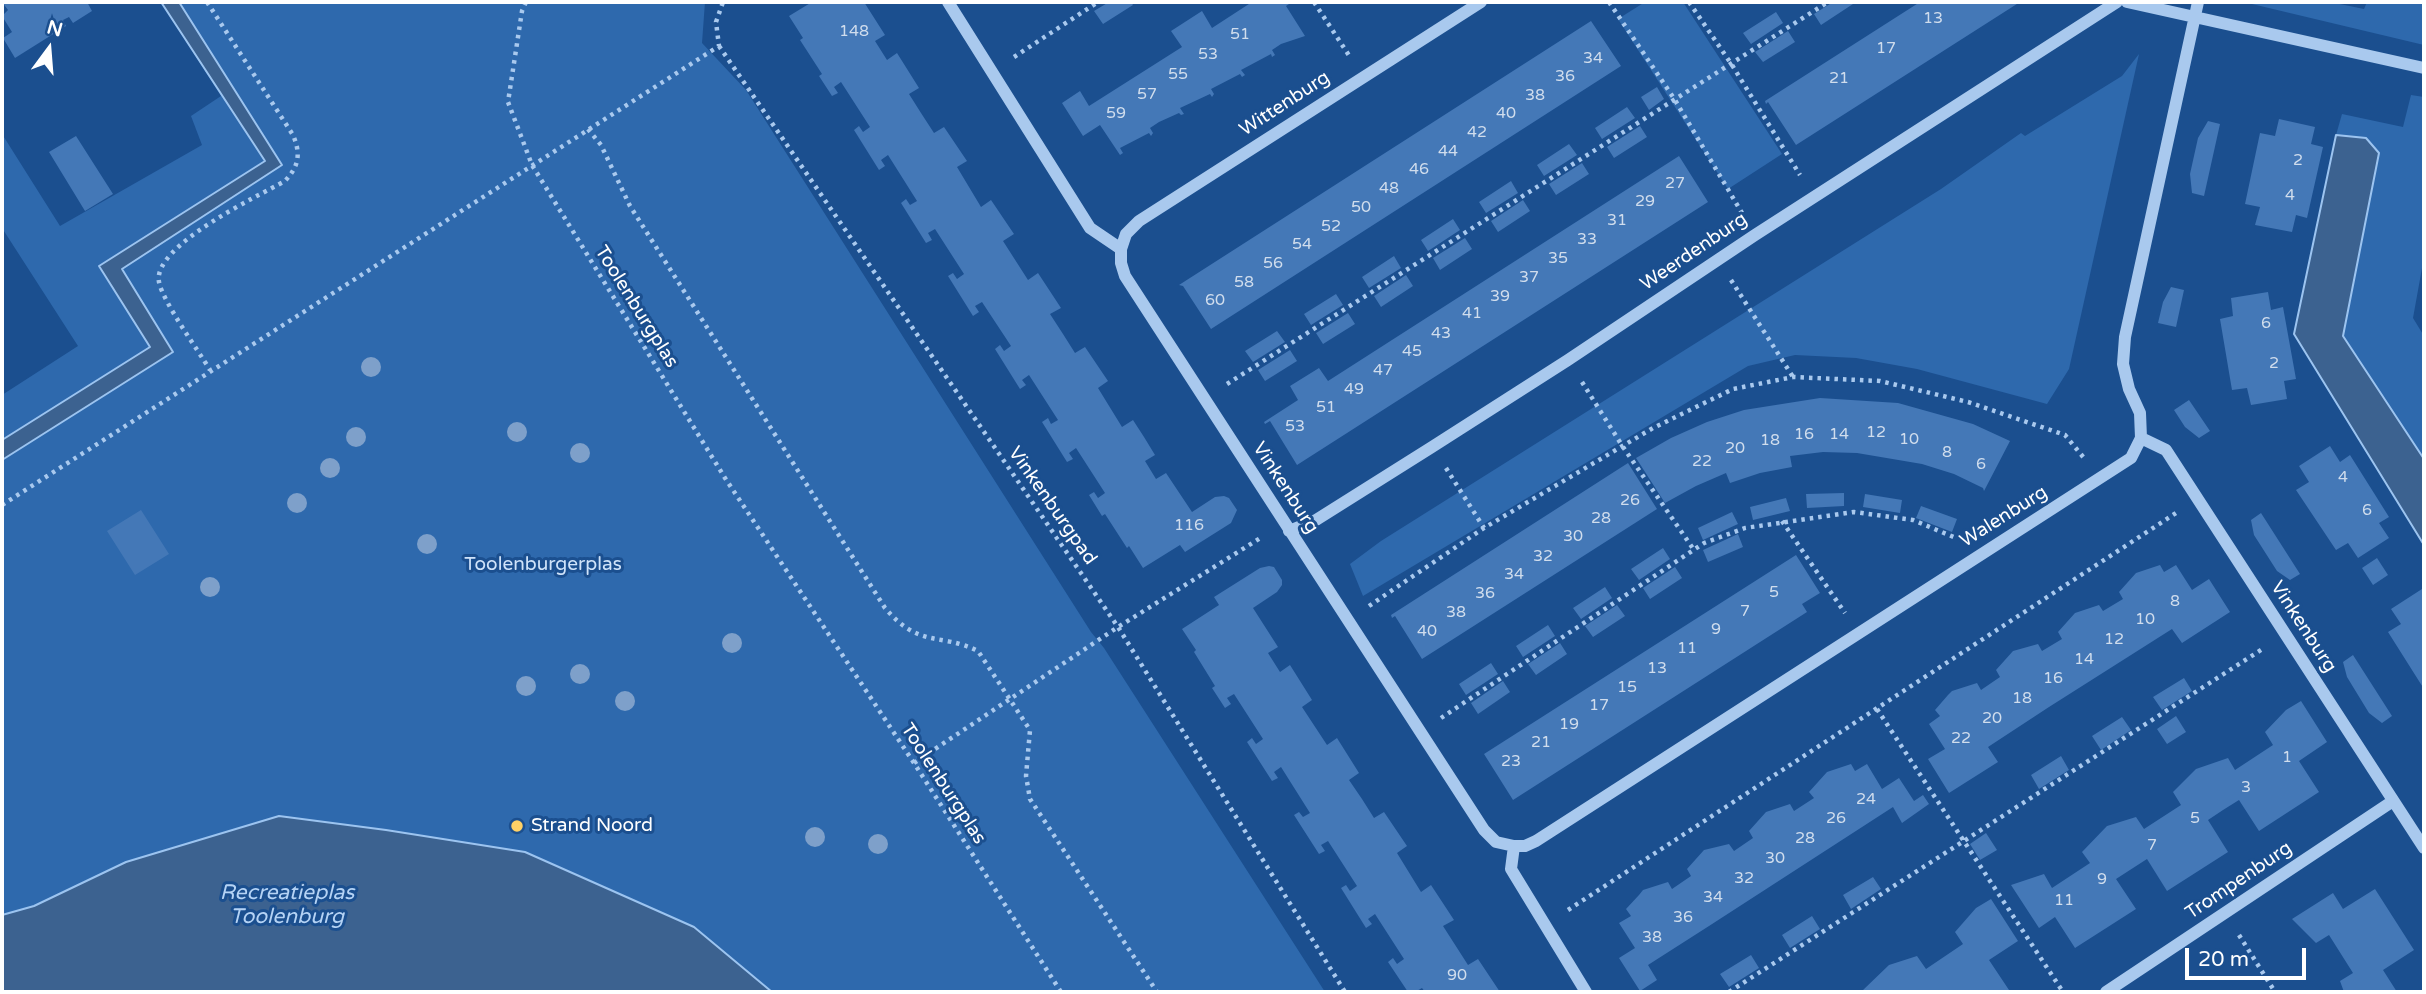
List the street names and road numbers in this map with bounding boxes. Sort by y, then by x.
street label: Wittenburg [1236,66,1334,142]
street label: Weerdenburg [1636,208,1752,296]
street label: Toolenburgplas [589,242,683,372]
street label: Vinkenburg [1247,438,1323,538]
street label: Vinkenburgpad [1003,443,1101,569]
street label: Walenburg [1956,481,2052,553]
street label: Vinkenburg [2265,577,2341,677]
street label: Toolenburgplas [895,719,991,849]
street label: Trompenburg [2182,837,2296,925]

